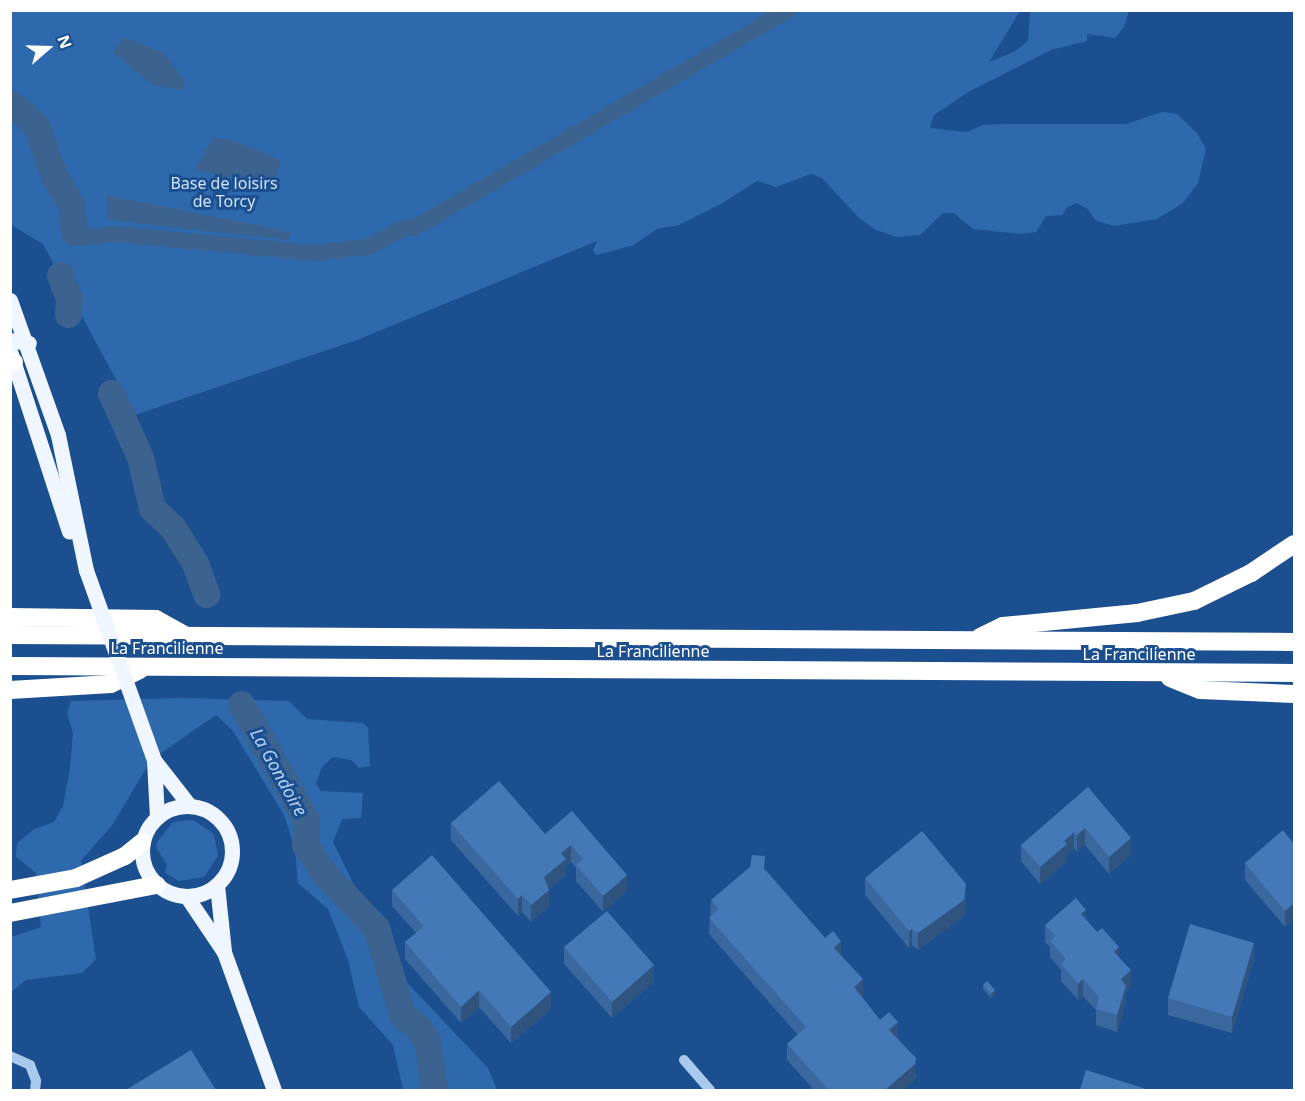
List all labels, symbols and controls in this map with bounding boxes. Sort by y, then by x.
north arrow [18,18,78,78]
text: N [52,32,77,52]
park label: Base de loisirs de Torcy [170,173,278,211]
street label: La Francilienne [111,638,223,658]
street label: La Francilienne [597,641,709,661]
street label: La Francilienne [1083,644,1195,664]
water label: La Gondoire [246,724,312,820]

